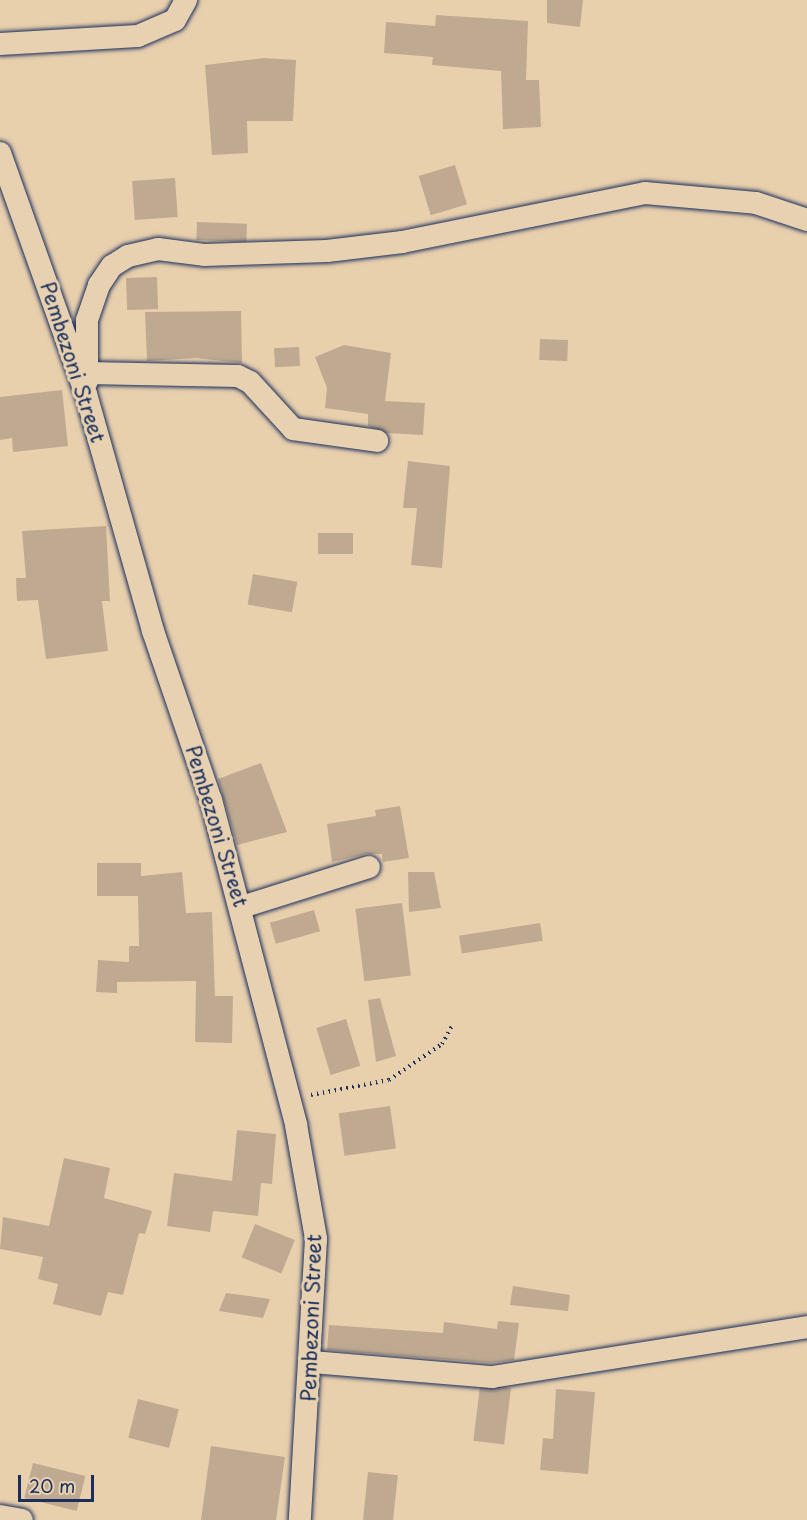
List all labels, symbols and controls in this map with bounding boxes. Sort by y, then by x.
street label: Pembezoni Street [36,279,110,445]
street label: Pembezoni Street [181,743,253,909]
street label: Pembezoni Street [296,1234,326,1402]
scale bar [21,1463,98,1501]
text: 20 m [29,1472,75,1499]

